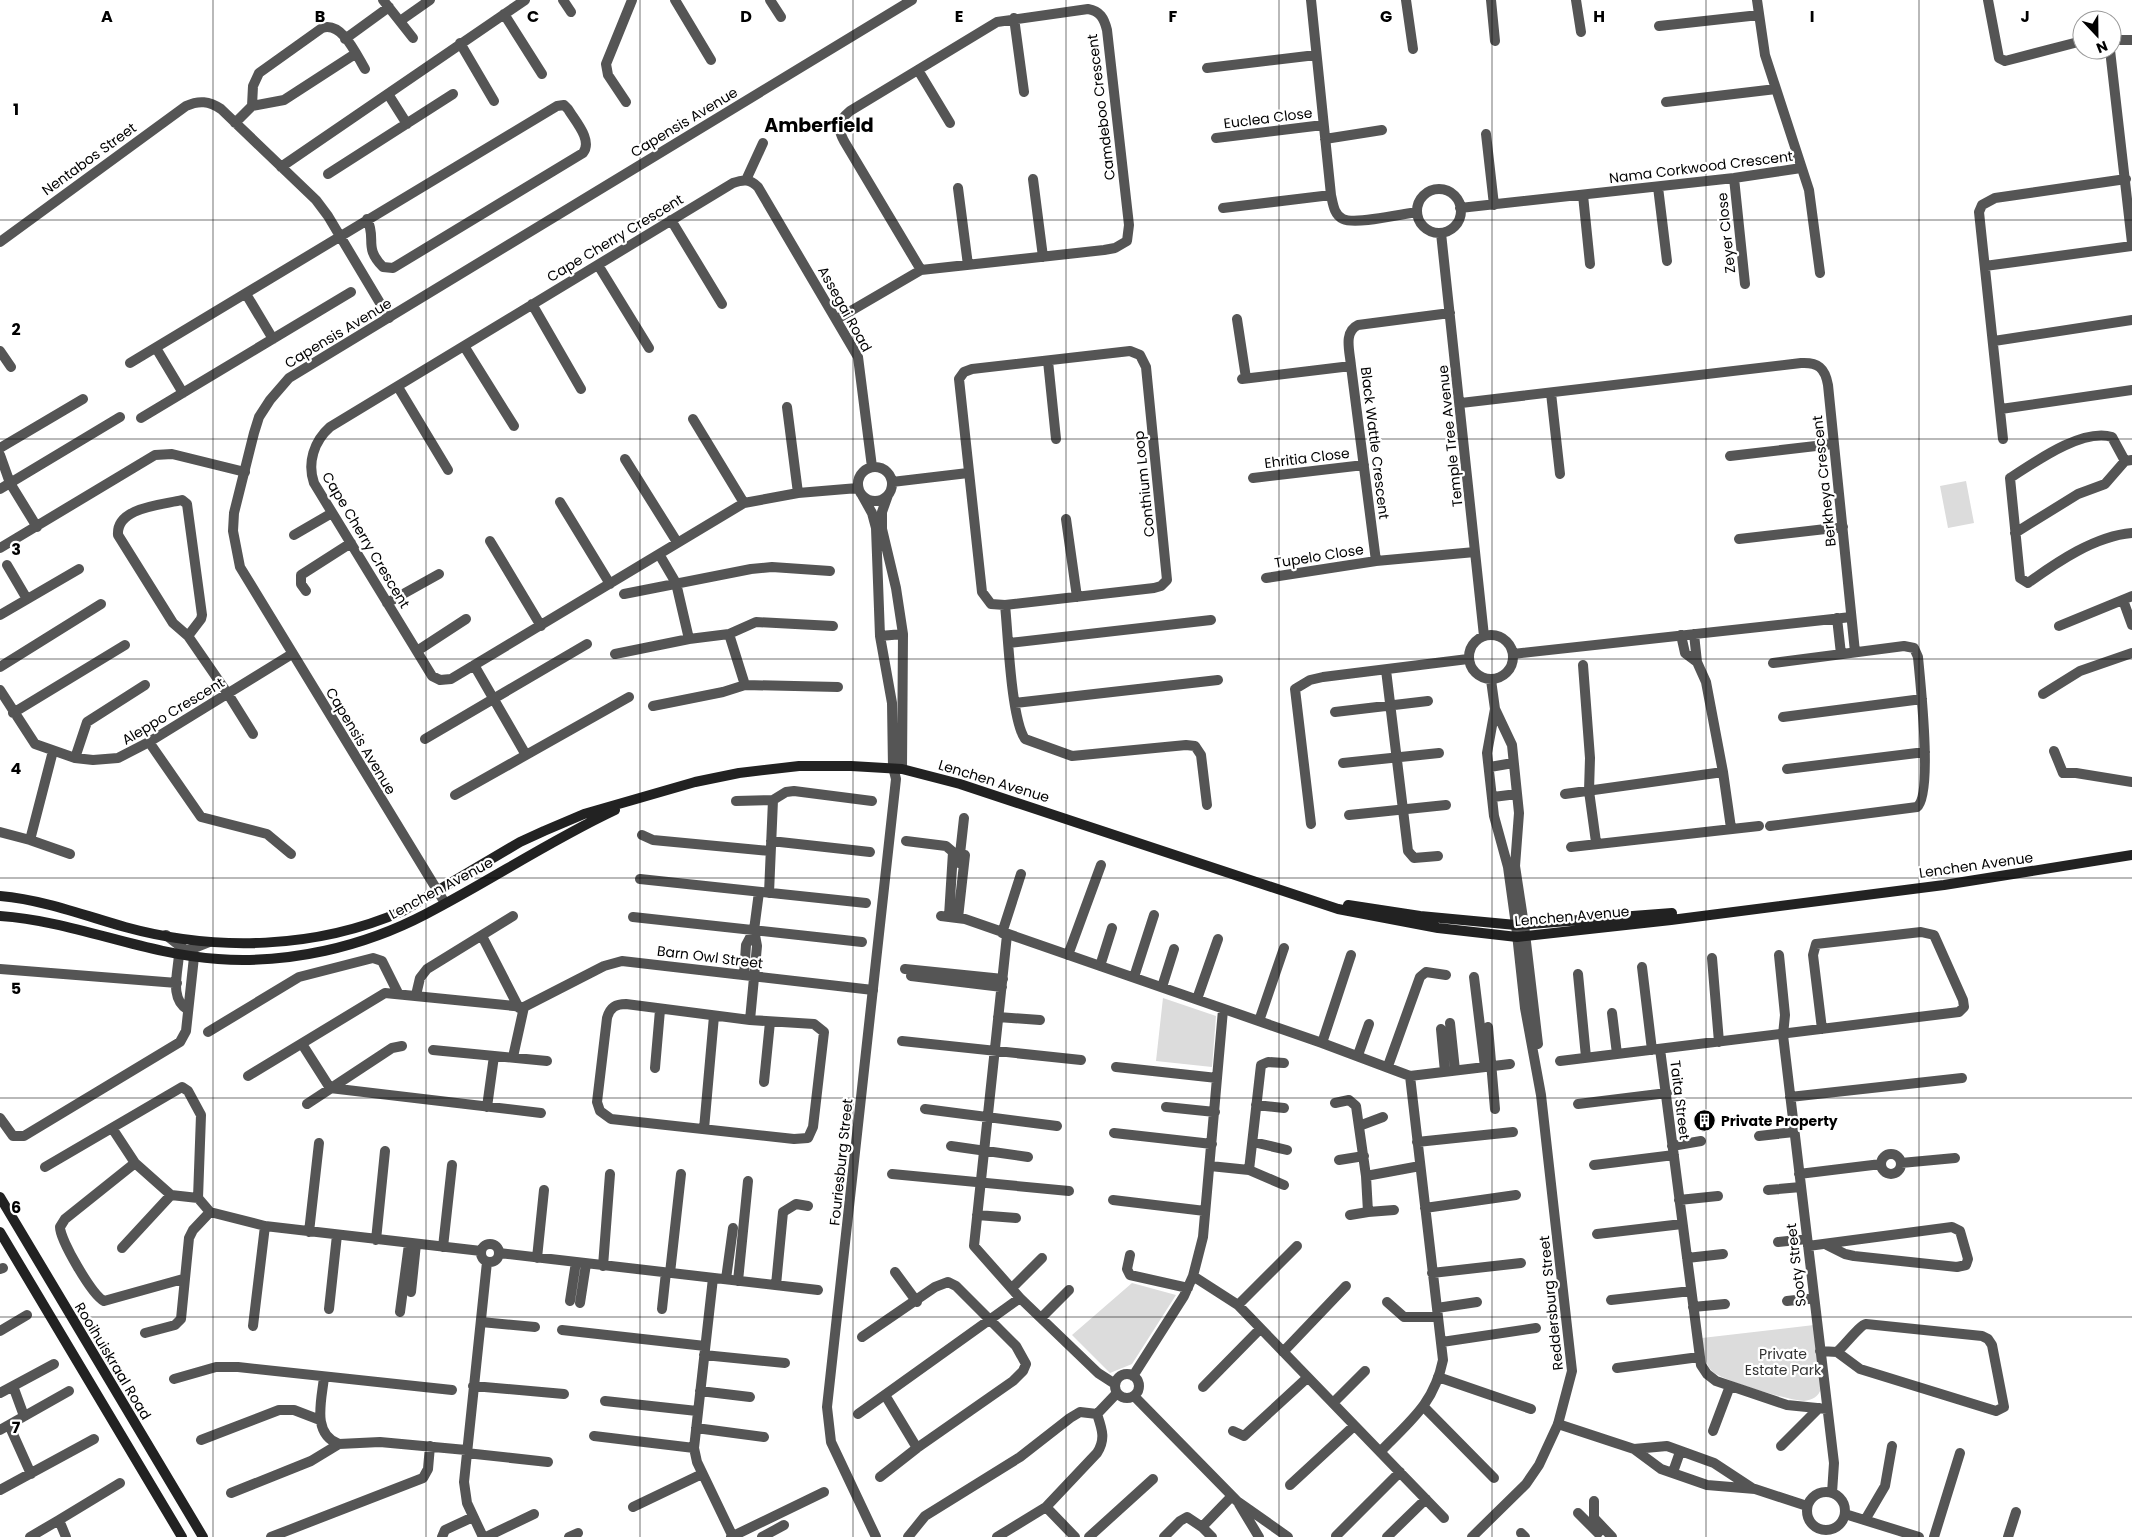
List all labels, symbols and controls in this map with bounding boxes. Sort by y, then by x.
text: A [101,5,113,28]
text: B [315,5,325,28]
text: C [527,5,539,28]
text: D [740,5,752,28]
text: E [955,5,963,28]
text: F [1169,5,1178,28]
text: G [1380,5,1392,28]
text: H [1593,5,1605,28]
text: I [1810,5,1814,28]
text: J [2020,5,2030,28]
north arrow [2072,10,2122,60]
street label: Camdeboo Crescent [1082,33,1120,181]
text: N [2093,36,2110,58]
street label: Capensis Avenue [627,82,742,162]
text: 1 [13,98,19,121]
street label: Euclea Close [1223,103,1314,133]
district label: Amberfield [764,112,874,139]
street label: Nentabos Street [38,118,140,200]
street label: Nama Corkwood Crescent [1608,146,1794,188]
street label: Cape Cherry Crescent [543,189,687,287]
street label: Zeyer Close [1712,191,1740,274]
street label: Assegai Road [813,262,877,356]
street label: Capensis Avenue [281,293,396,373]
text: 2 [11,318,21,341]
street label: Temple Tree Avenue [1433,364,1467,508]
street label: Black Wattle Crescent [1356,366,1394,520]
street label: Berkheya Crescent [1807,414,1841,548]
street label: Conthium Loop [1128,430,1160,538]
street label: Ehritia Close [1263,443,1351,473]
street label: Cape Cherry Crescent [317,468,415,612]
text: 3 [11,538,21,561]
street label: Tupelo Close [1273,539,1365,573]
street label: Aleppo Crescent [118,672,228,750]
street label: Capensis Avenue [321,684,401,799]
street label: Lenchen Avenue [936,755,1052,807]
text: 4 [11,757,22,780]
street label: Lenchen Avenue [1918,847,2035,883]
street label: Lenchen Avenue [385,852,497,924]
street label: Lenchen Avenue [1514,901,1631,931]
street label: Barn Owl Street [656,941,764,973]
text: 5 [11,977,21,1000]
street label: Taita Street [1665,1059,1695,1141]
street label: Fouriesburg Street [824,1098,858,1226]
building icon: Private Property [1693,1109,1717,1133]
place label: Private Property [1721,1111,1838,1131]
text: 6 [11,1196,21,1219]
street label: Sooty Street [1781,1222,1811,1308]
street label: Reddersburg Street [1534,1235,1568,1371]
street label: Rooihuiskraal Road [70,1299,156,1423]
park label: Private Estate Park [1745,1344,1822,1380]
text: 7 [12,1416,21,1439]

